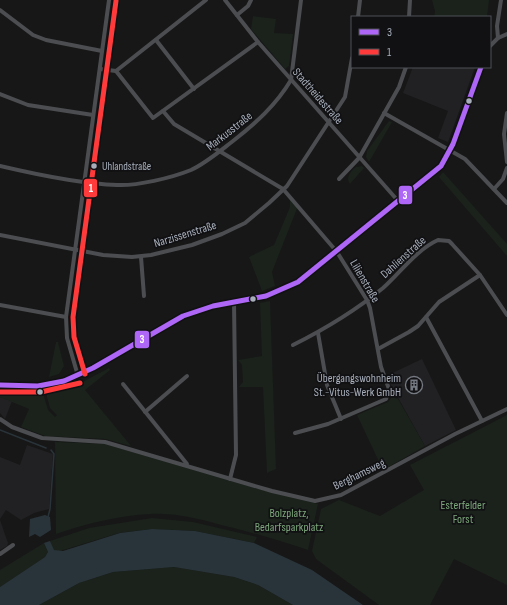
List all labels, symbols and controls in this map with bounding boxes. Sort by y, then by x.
legend [351,16,491,68]
text: 3 [387,25,392,40]
text: 1 [387,45,392,60]
street label: Stadtheidestraße [289,65,346,128]
unlabelled marker [464,96,474,106]
street label: Markusstraße [203,109,256,154]
place label: Uhlandstraße [102,160,151,173]
marker: Uhlandstraße [89,161,99,171]
line badge: 1 [83,178,98,198]
text: 1 [89,182,94,195]
line badge: 3 [398,185,413,205]
text: 3 [403,189,408,202]
street label: Narzissenstraße [152,218,219,251]
street label: Dahlienstraße [378,233,429,282]
street label: Lilienstraße [346,257,383,306]
unlabelled marker [248,294,258,304]
line badge: 3 [134,330,150,349]
text: 3 [140,333,145,346]
place label: Übergangswohnheim St.-Vitus-Werk GmbH [314,371,401,400]
building icon: Übergangswohnheim St.-Vitus-Werk GmbH [404,375,424,395]
unlabelled marker [35,387,45,397]
street label: Berghamsweg [331,455,388,493]
park label: Esterfelder Forst [441,498,486,527]
park label: Bolzplatz, Bedarfsparkplatz [255,506,324,535]

